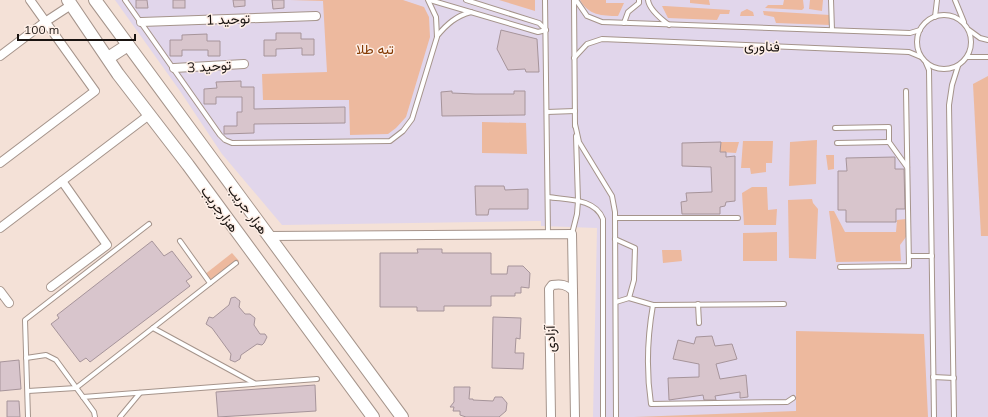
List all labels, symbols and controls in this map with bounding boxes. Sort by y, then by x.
street label: توحید 1 [205,9,251,29]
scale bar [18,16,135,42]
text: 100 m [24,22,59,37]
street label: فناوری [744,36,780,56]
park label: تبه طلا [356,40,394,58]
street label: توحید 3 [186,55,232,77]
street label: هزار جریب [224,180,272,238]
street label: هزارجریب [197,182,243,236]
street label: آزادی [541,324,559,353]

